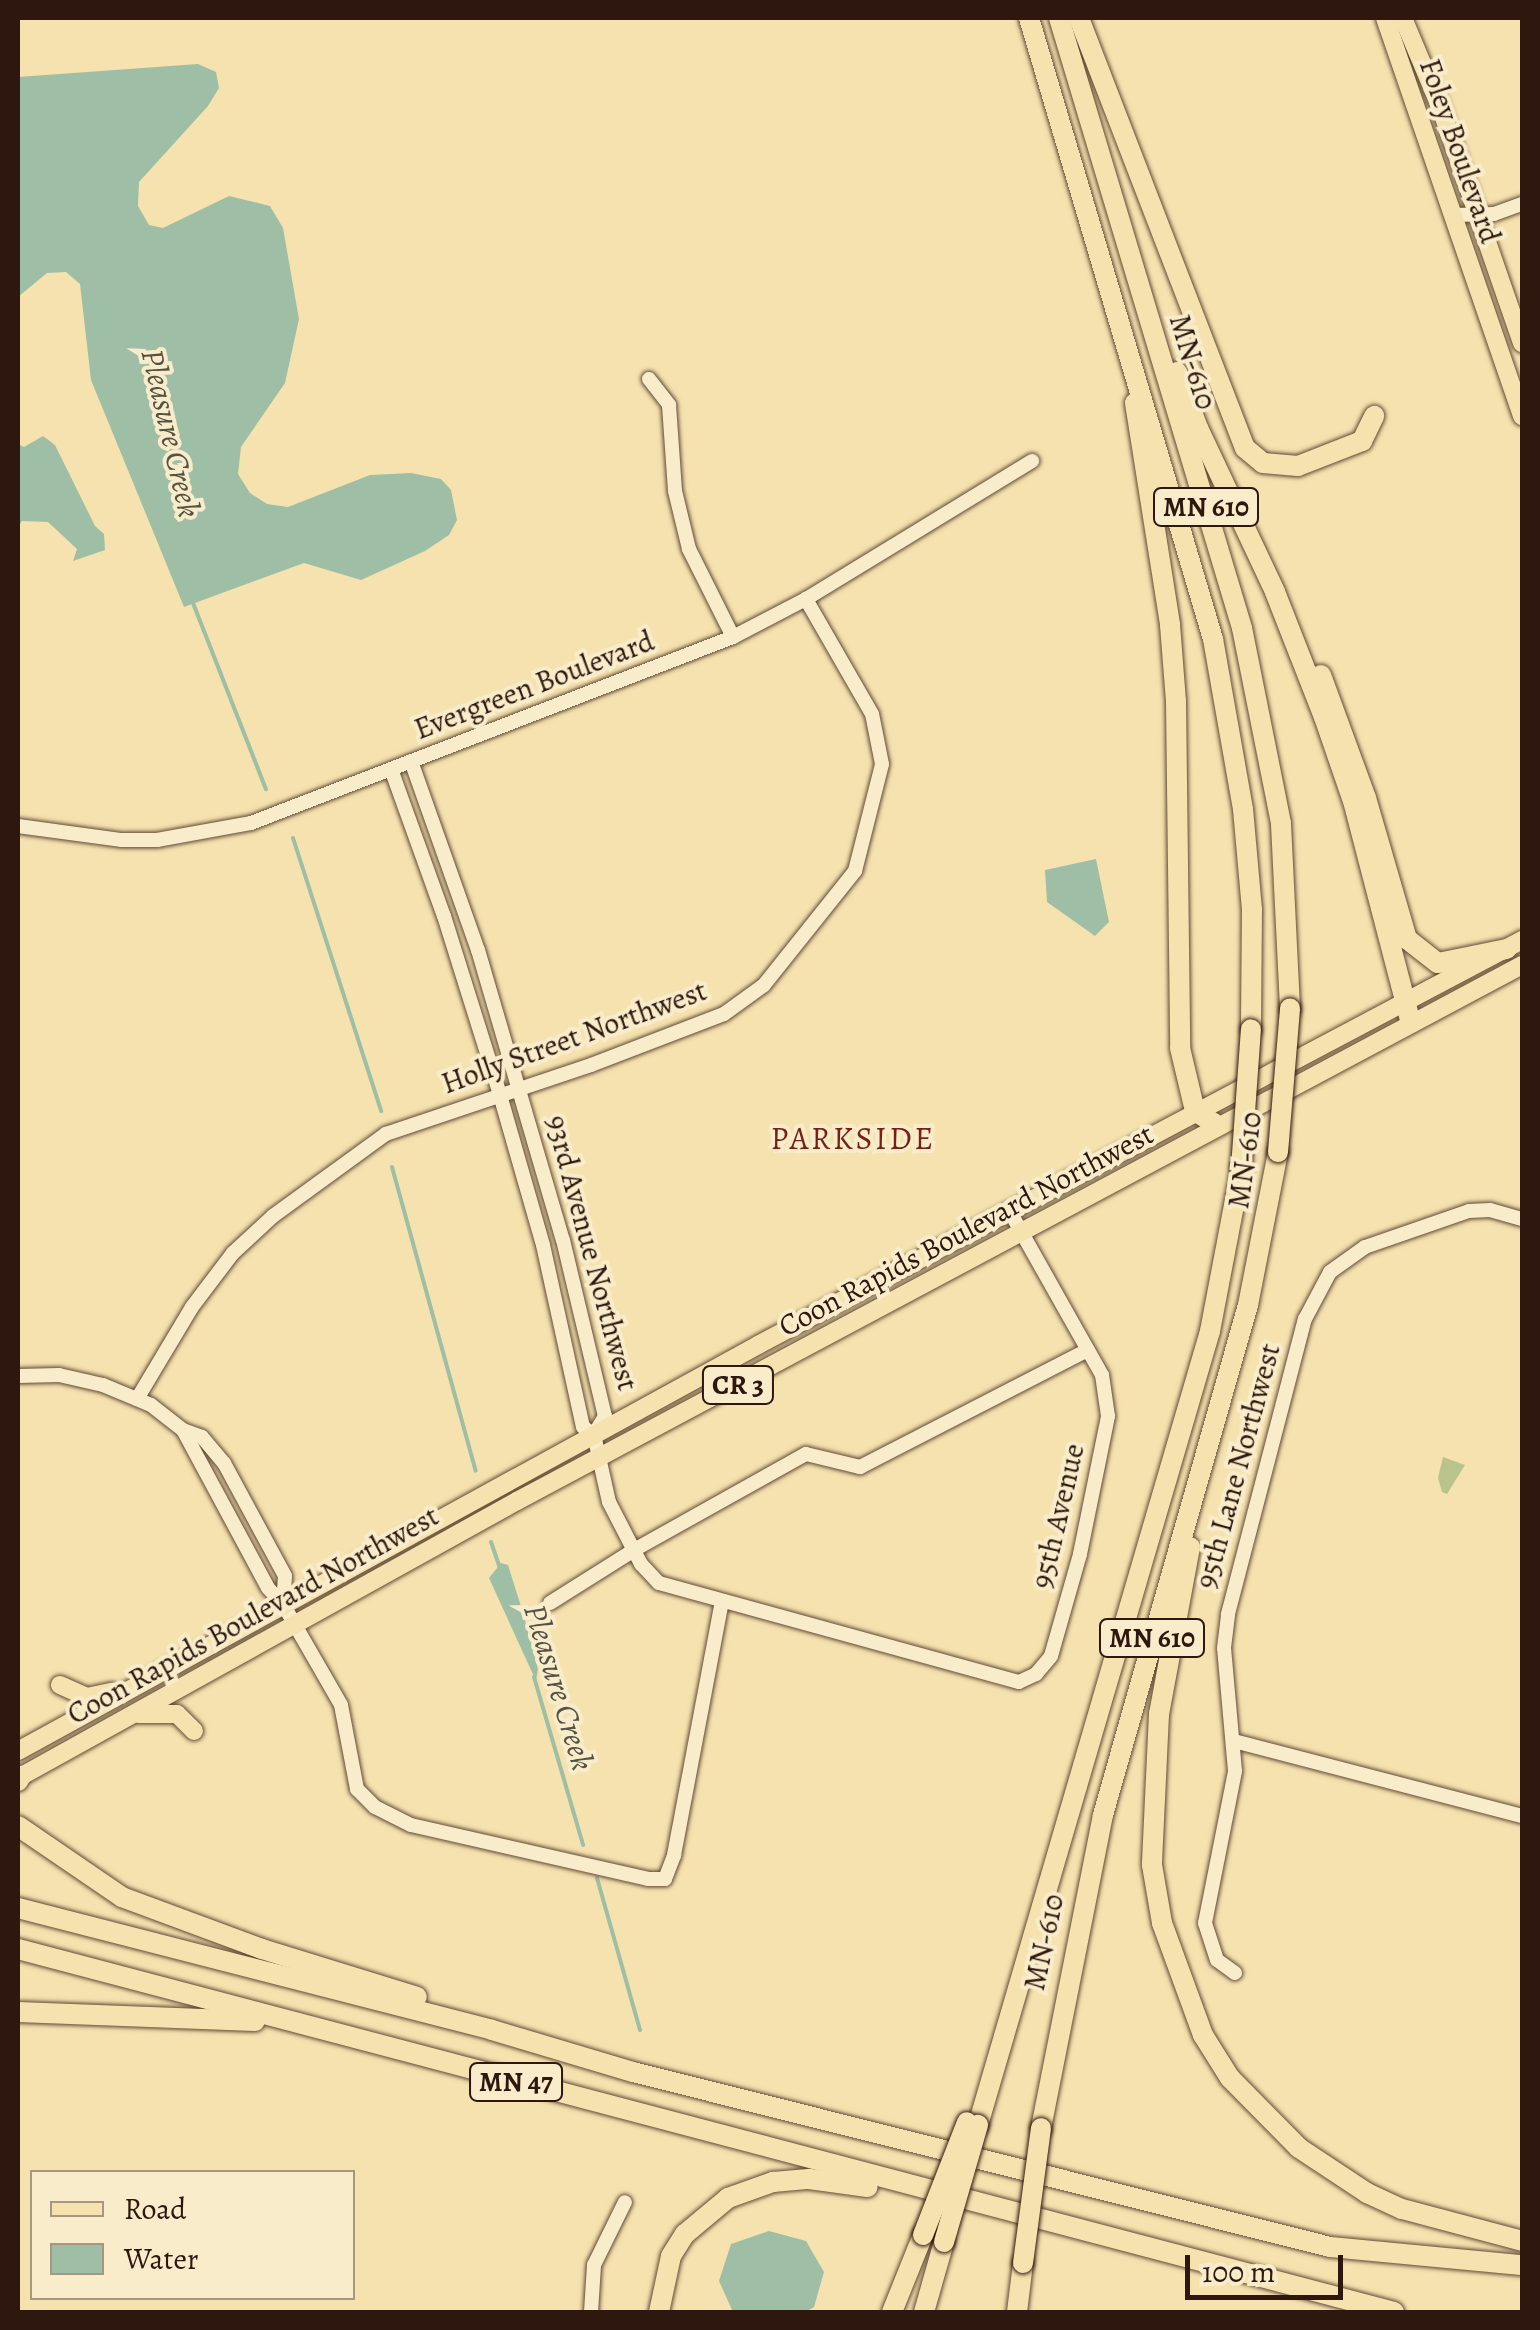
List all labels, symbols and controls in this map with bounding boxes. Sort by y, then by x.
street label: Foley Boulevard [1412,54,1508,248]
street label: MN-610 [1162,310,1224,414]
water label: Pleasure Creek [133,345,209,521]
road number: MN 610 [1151,484,1261,530]
street label: Evergreen Boulevard [409,623,659,747]
street label: Holly Street Northwest [437,972,711,1102]
street label: MN-610 [1220,1109,1270,1211]
street label: 93rd Avenue Northwest [538,1111,646,1395]
street label: Coon Rapids Boulevard Northwest [773,1116,1159,1344]
district label: PARKSIDE [770,1119,936,1157]
street label: 95th Lane Northwest [1188,1340,1288,1592]
road number: CR 3 [700,1362,776,1408]
street label: 95th Avenue [1024,1440,1092,1592]
street label: Coon Rapids Boulevard Northwest [61,1498,445,1732]
water label: Pleasure Creek [516,1599,602,1775]
road number: MN 610 [1097,1615,1207,1661]
street label: MN-610 [1016,1891,1072,1993]
road number: MN 47 [468,2059,564,2105]
legend [30,2170,355,2300]
text: Road [124,2189,186,2229]
scale bar [1190,2235,1348,2297]
text: Water [124,2239,198,2279]
text: 100 m [1202,2252,1275,2292]

